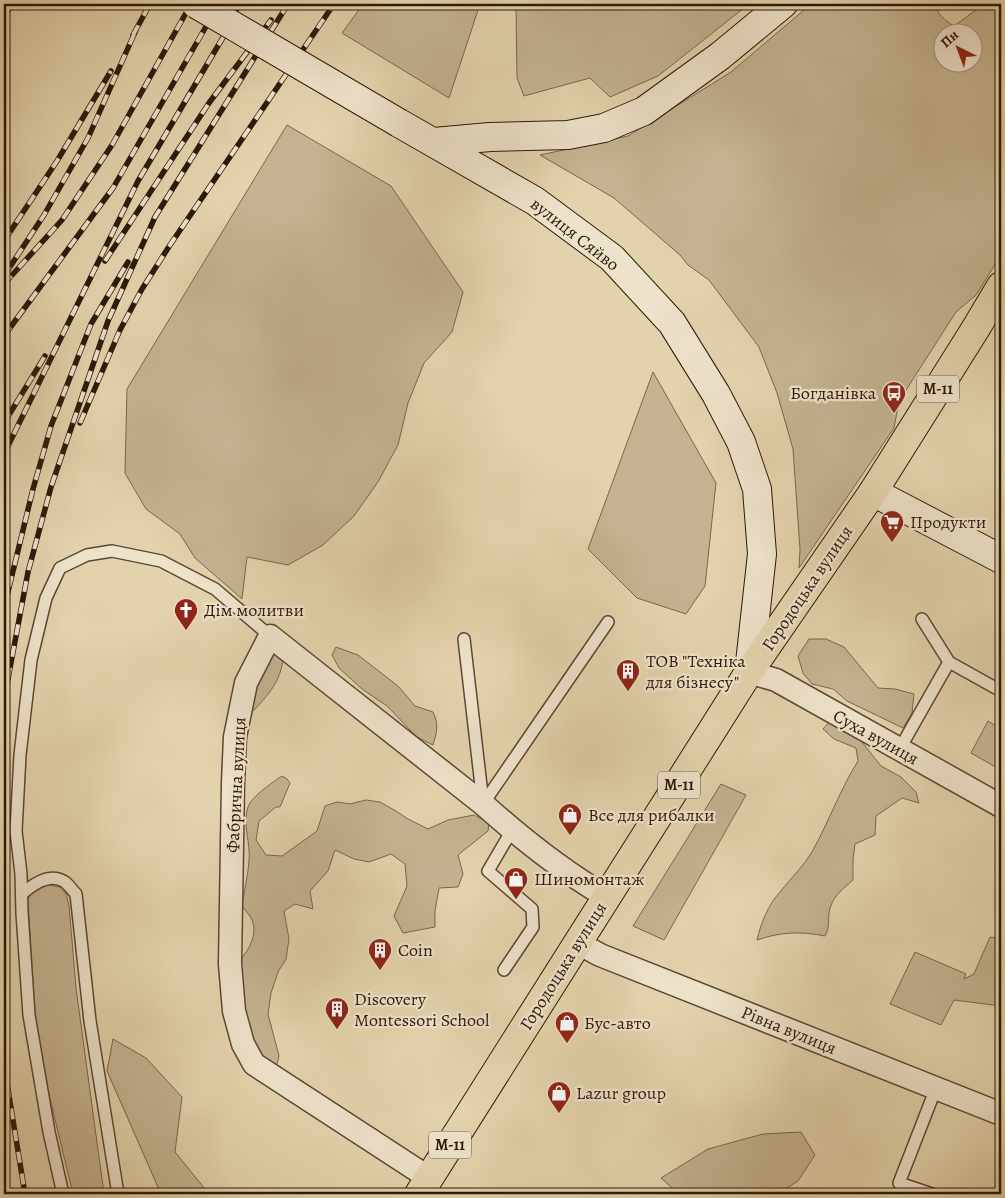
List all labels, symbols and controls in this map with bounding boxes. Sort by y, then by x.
north arrow [932,22,982,72]
text: Пн [936,26,963,52]
street label: вулиця Сяйво [526,192,624,276]
road number: М-11 [917,376,959,402]
bus stop icon: Богданівка [881,380,907,414]
place label: Богданівка [790,381,877,405]
supermarket icon: Продукти [879,509,905,543]
place label: Продукти [910,510,986,534]
street label: Городоцька вулиця [756,520,858,656]
church icon: Дім молитви [173,597,199,631]
place label: Дім молитви [204,598,304,622]
place label: ТОВ "Техніка для бізнесу" [645,649,746,694]
building icon: ТОВ "Техніка для бізнесу" [615,658,641,692]
street label: Суха вулиця [829,704,923,770]
street label: Фабрична вулиця [220,716,252,854]
road number: М-11 [658,772,700,798]
shop icon: Все для рибалки [557,802,583,836]
place label: Все для рибалки [588,803,715,827]
shop icon: Шиномонтаж [503,866,529,900]
place label: Шиномонтаж [534,867,645,891]
street label: Городоцька вулиця [514,897,612,1035]
building icon: Coin [367,937,393,971]
place label: Coin [398,938,433,962]
place label: Discovery Montessori School [354,987,490,1032]
building icon: Discovery Montessori School [324,996,350,1030]
street label: Рівна вулиця [738,1000,840,1060]
shop icon: Бус-авто [554,1010,580,1044]
place label: Бус-авто [584,1011,651,1035]
shop icon: Lazur group [546,1080,572,1114]
place label: Lazur group [576,1081,666,1105]
road number: М-11 [429,1132,471,1158]

